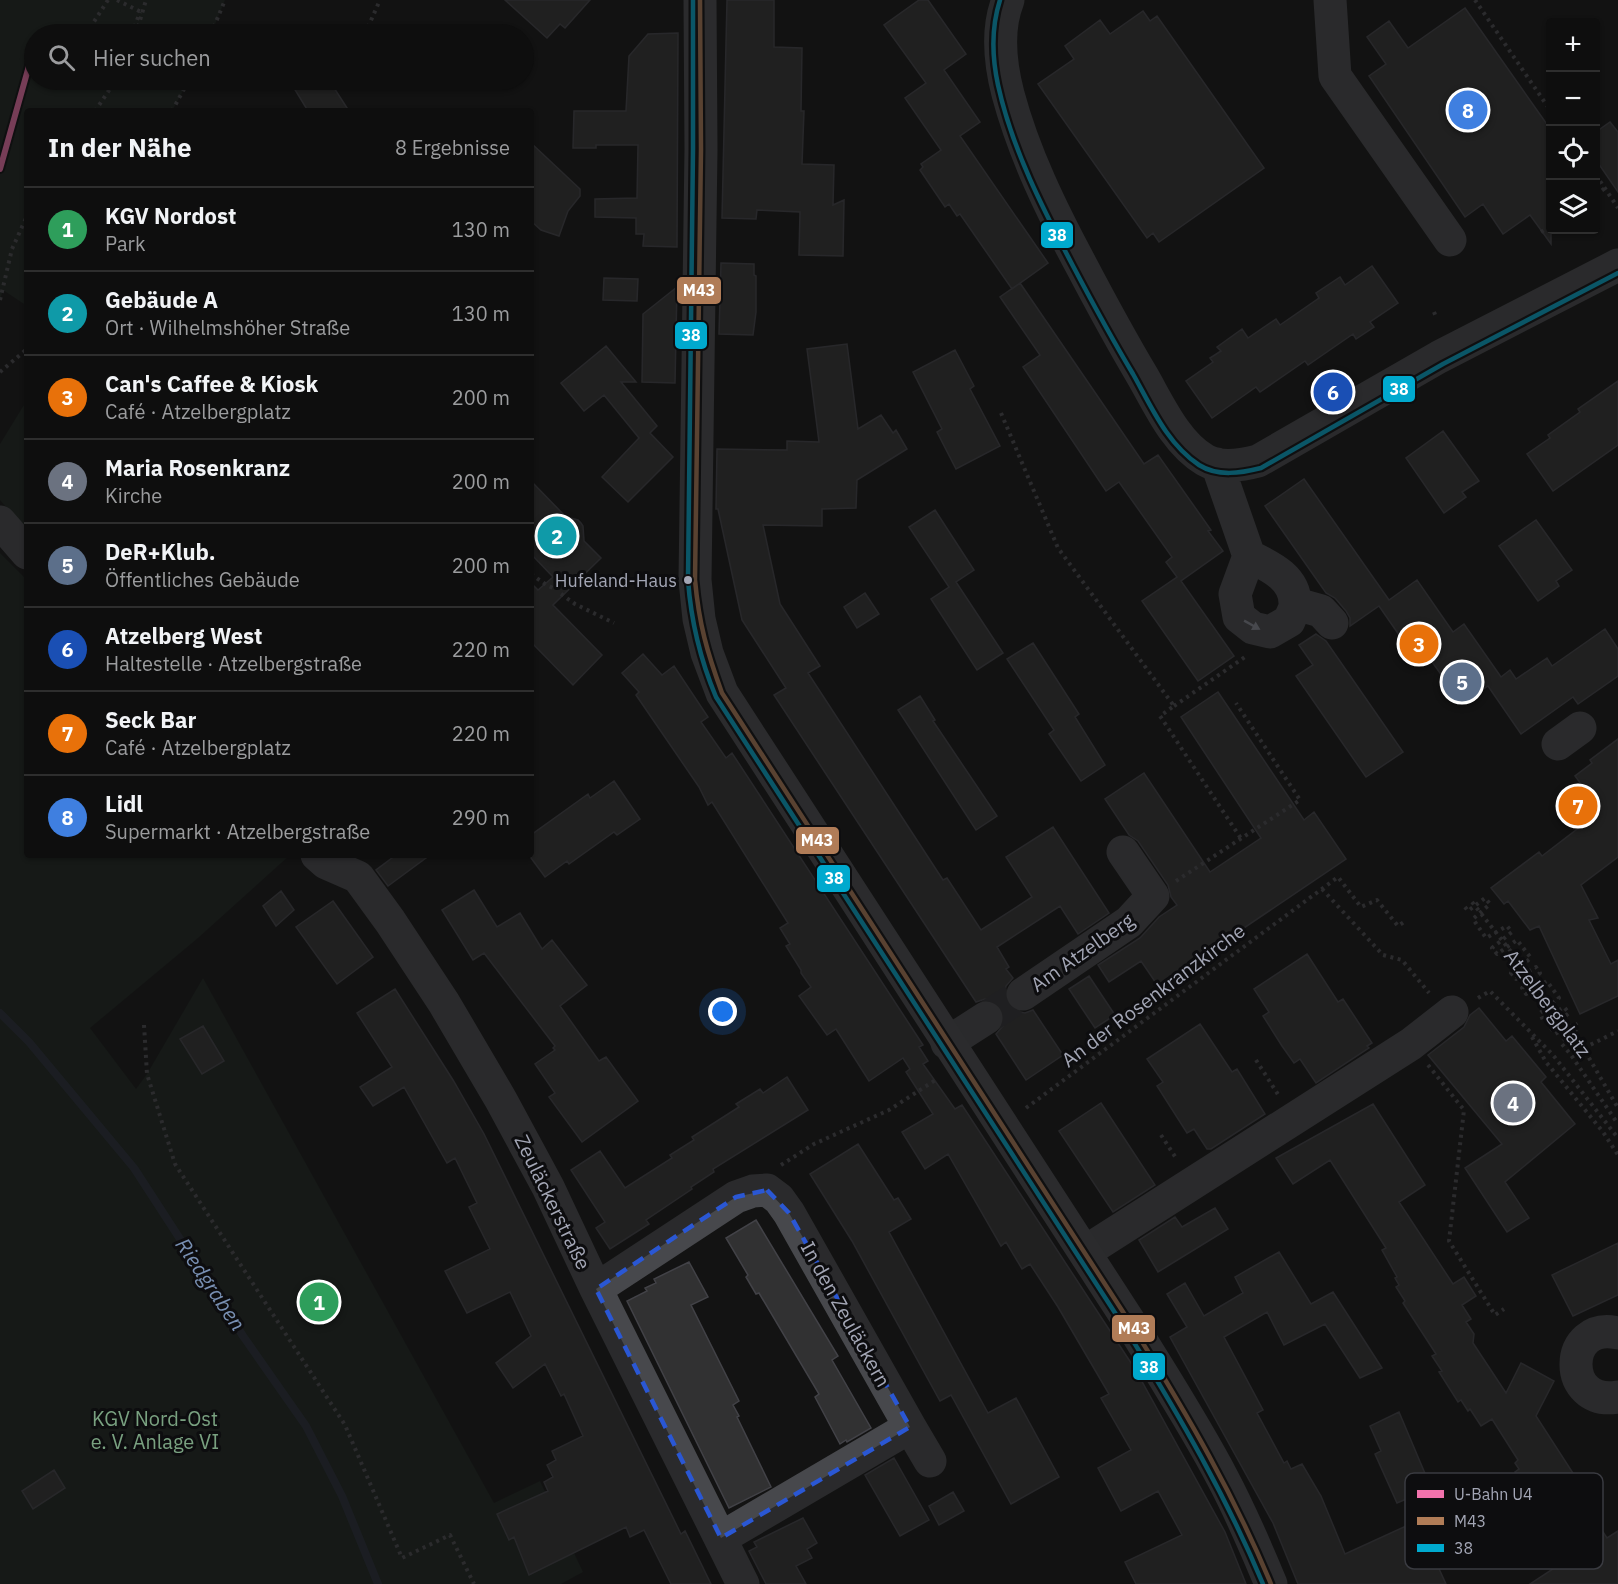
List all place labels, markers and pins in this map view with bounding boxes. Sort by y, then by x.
pin: 8 [1448,88,1488,132]
pin: 6 [1314,370,1352,414]
pin: 2 [538,514,576,558]
place label: Hufeland-Haus [555,569,677,592]
marker: Hufeland-Haus [682,574,694,586]
pin: 3 [1400,622,1438,666]
pin: 5 [1442,660,1482,704]
pin: 7 [1558,784,1598,828]
pin: 4 [1494,1080,1532,1126]
pin: 1 [300,1280,338,1324]

